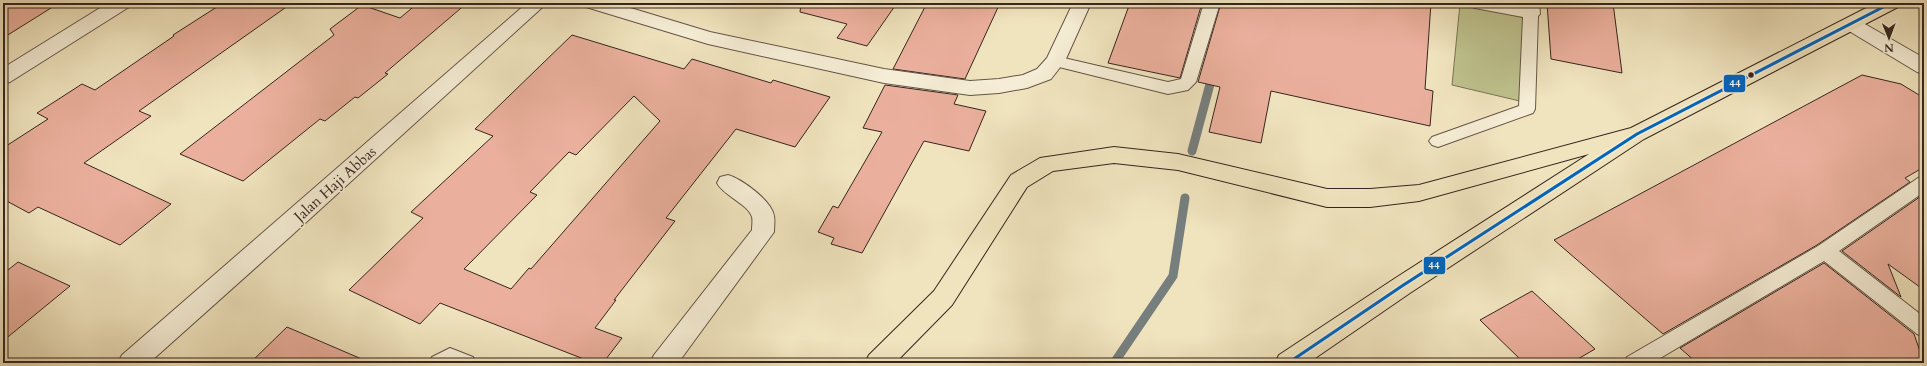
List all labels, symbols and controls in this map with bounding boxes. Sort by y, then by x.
north arrow [1869,18,1909,58]
text: N [1884,40,1894,55]
unlabelled marker [1746,70,1756,80]
line badge: 44 [1723,74,1746,93]
text: 44 [1729,76,1741,91]
street label: Jalan Haji Abbas [288,142,380,228]
line badge: 44 [1423,256,1446,275]
text: 44 [1428,258,1440,273]

